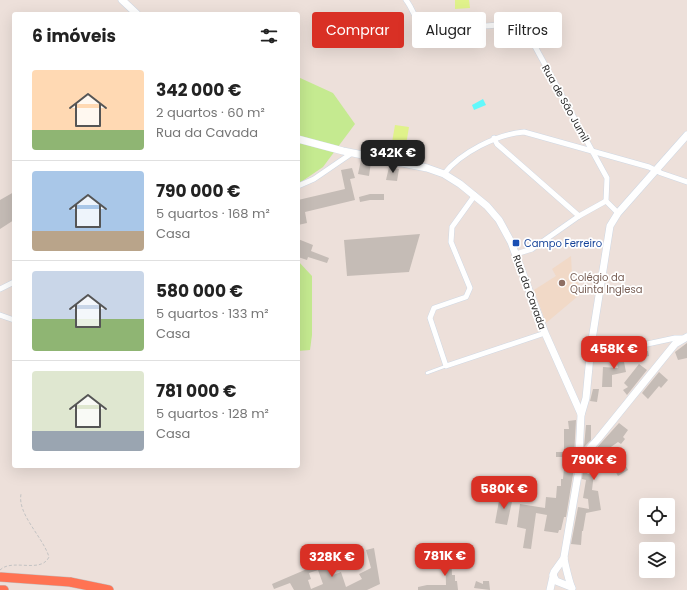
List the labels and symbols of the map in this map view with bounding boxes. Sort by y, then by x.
street label: Rua de São Jumil [538,62,593,145]
pin: 342K € [360,140,426,174]
place label: Campo Ferreiro [524,236,602,251]
marker: Campo Ferreiro [511,238,521,248]
street label: Rua da Cavada [509,253,550,332]
place label: Colégio da Quinta Inglesa [570,270,642,297]
marker: Colégio da Quinta Inglesa [557,278,567,288]
pin: 458K € [581,336,647,370]
pin: 790K € [561,447,627,481]
pin: 580K € [471,476,537,510]
pin: 781K € [412,543,478,577]
pin: 328K € [299,544,365,578]

